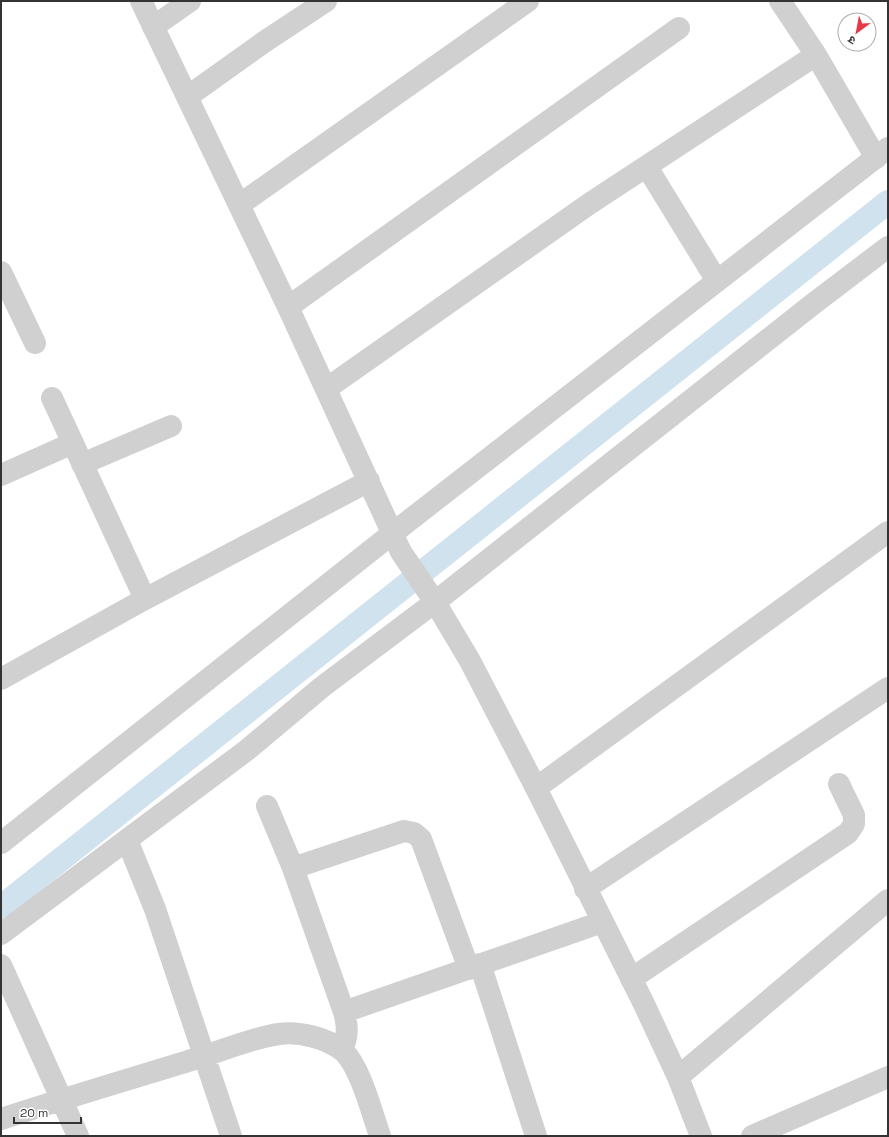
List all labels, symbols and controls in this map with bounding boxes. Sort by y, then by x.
north arrow [837,12,877,52]
text: उ [845,33,858,48]
scale bar [14,1099,81,1125]
text: 20 m [20,1105,48,1121]

